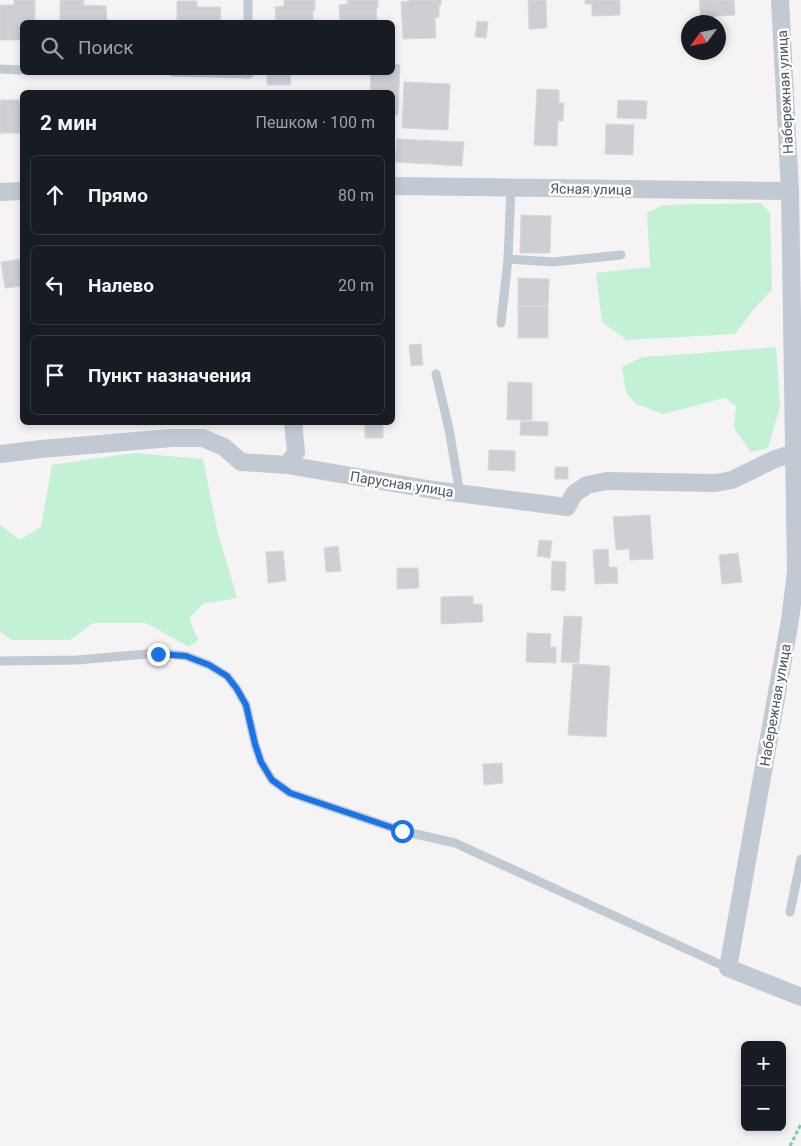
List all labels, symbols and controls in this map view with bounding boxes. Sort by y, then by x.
north arrow [681,15,726,60]
search box [20,20,395,75]
street label: Набережная улица [774,30,796,154]
icon: search [38,34,66,62]
text: Поиск [78,36,134,59]
text: 2 мин [40,111,97,135]
text: Пешком · 100 m [256,113,375,132]
street label: Ясная улица [550,180,632,198]
icon: ahead [41,181,69,209]
text: Прямо [88,184,148,207]
text: 80 m [338,186,374,205]
icon: left [41,271,69,299]
text: Налево [88,274,154,297]
text: 20 m [338,276,374,295]
icon: arrive [41,361,69,389]
text: Пункт назначения [88,364,251,387]
street label: Парусная улица [349,468,455,500]
route end [147,643,170,666]
street label: Набережная улица [756,643,794,767]
route start [391,820,414,843]
map controls [741,1041,786,1131]
button: + [741,1041,786,1086]
button: − [741,1086,786,1131]

